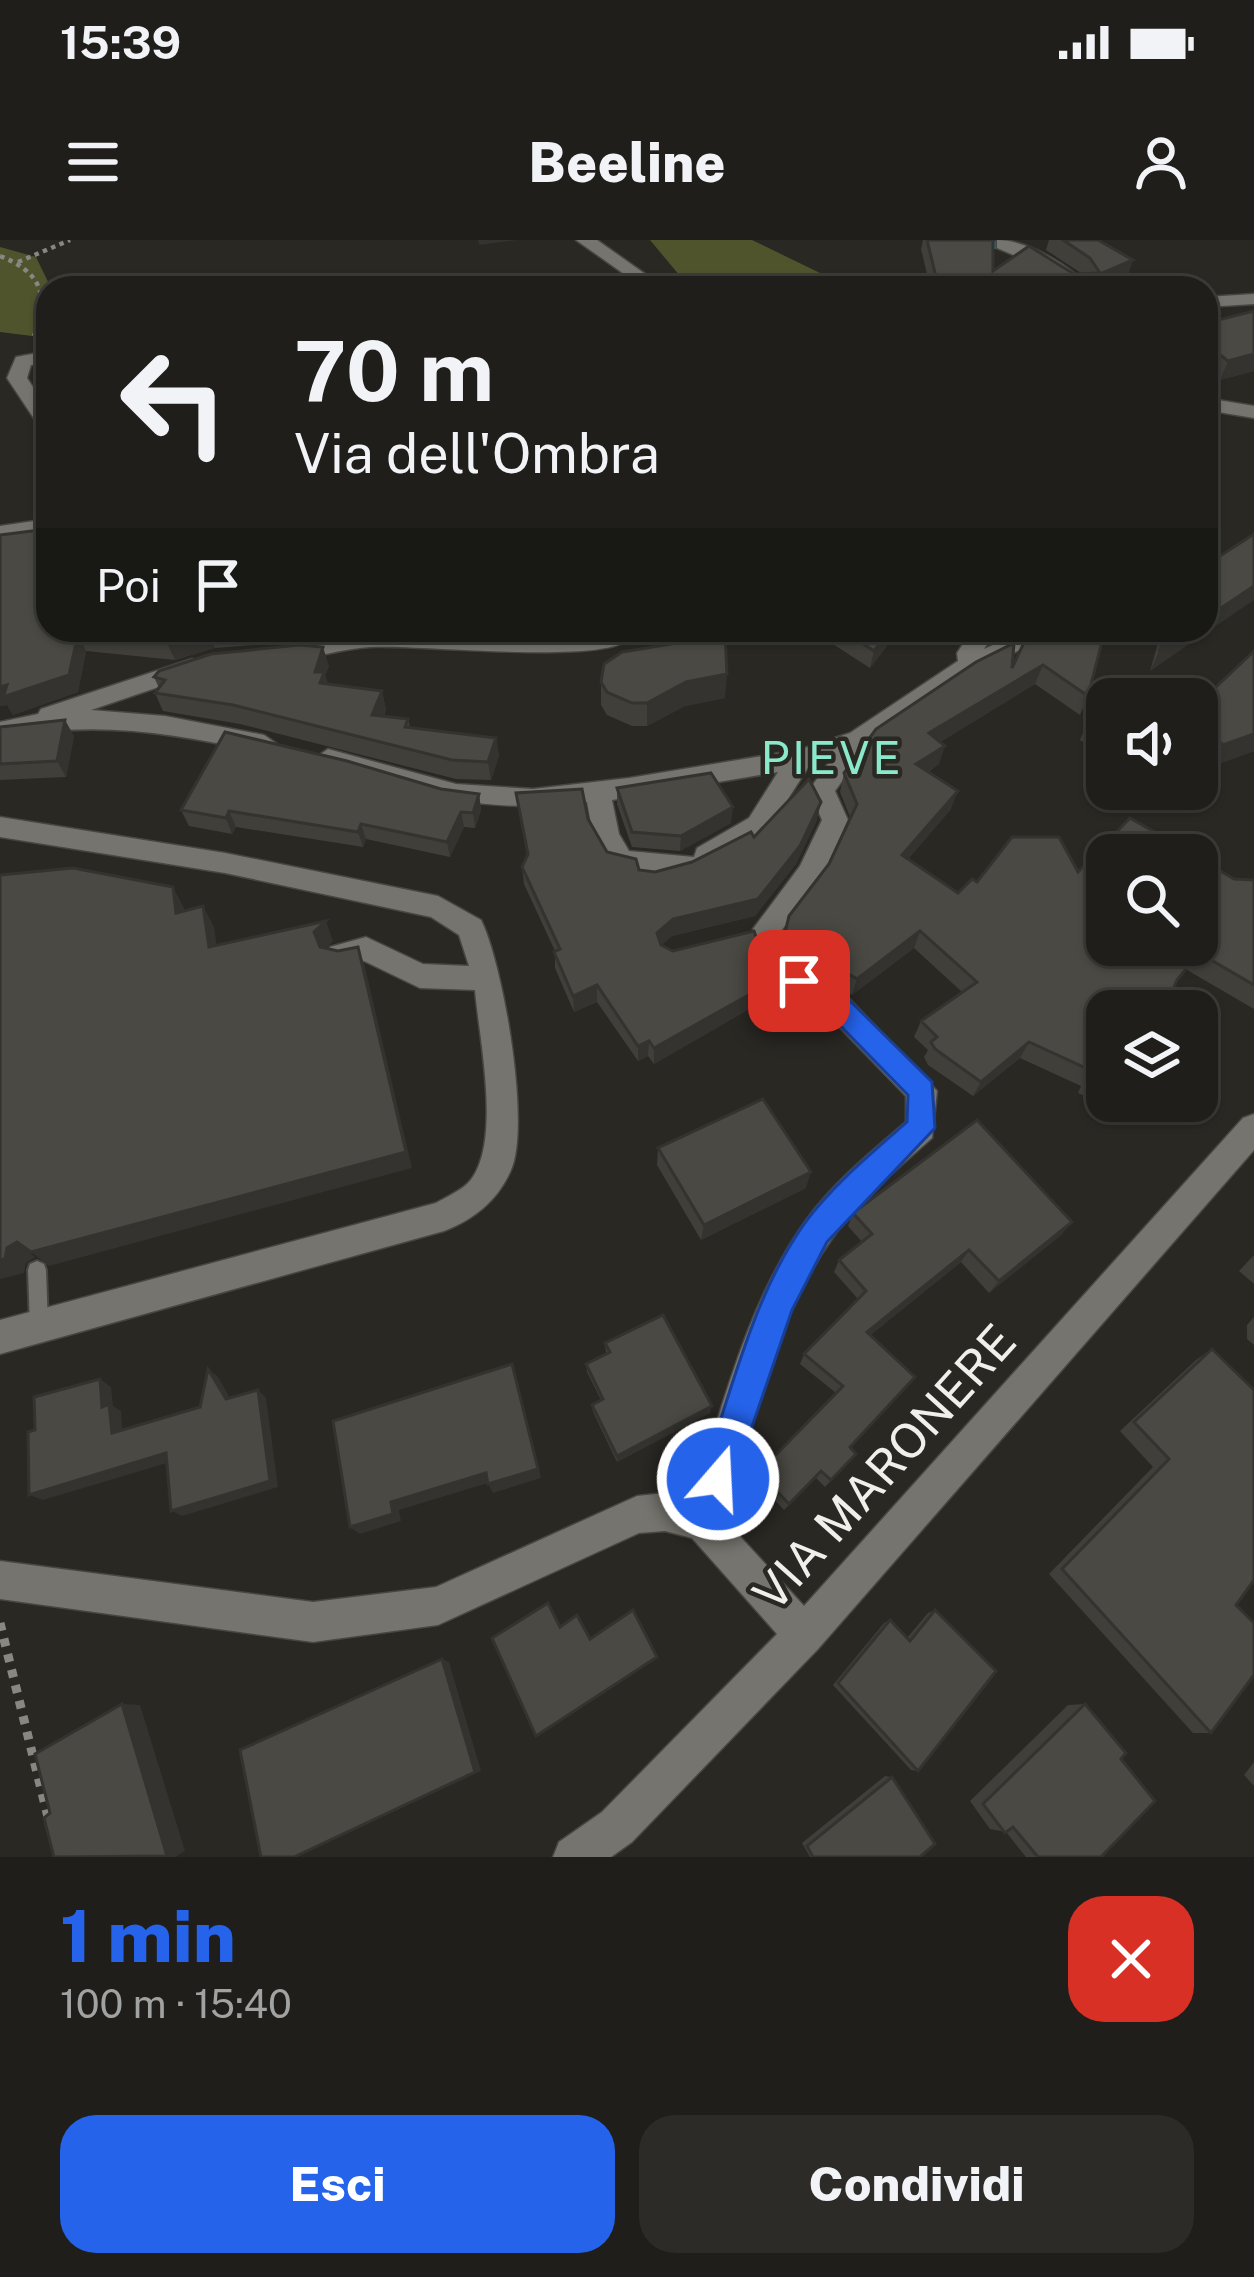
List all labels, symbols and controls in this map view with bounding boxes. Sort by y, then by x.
text: 15:39 [60,16,181,69]
icon: menu [60,129,126,195]
icon: person [1128,129,1194,195]
text: Beeline [528,131,726,194]
text: 70 m [294,321,494,420]
icon: left [96,324,252,480]
text: Via dell'Ombra [294,422,660,485]
icon: arrive [185,552,251,618]
text: Poi [96,559,161,612]
map controls [1086,678,1218,1122]
button: sound [1086,678,1218,810]
district label: PIEVE [761,731,903,784]
button: search [1086,834,1218,966]
pin [748,930,850,1032]
icon: arrive [766,948,832,1014]
button: layers [1086,990,1218,1122]
street label: VIA MARONERE [741,1313,1027,1621]
position arrow [655,1416,781,1542]
text: 1 min [60,1894,236,1978]
button: close [1068,1896,1194,2022]
text: 100 m · 15:40 [60,1981,292,2027]
button: Esci [60,2115,615,2253]
button: Condividi [639,2115,1194,2253]

